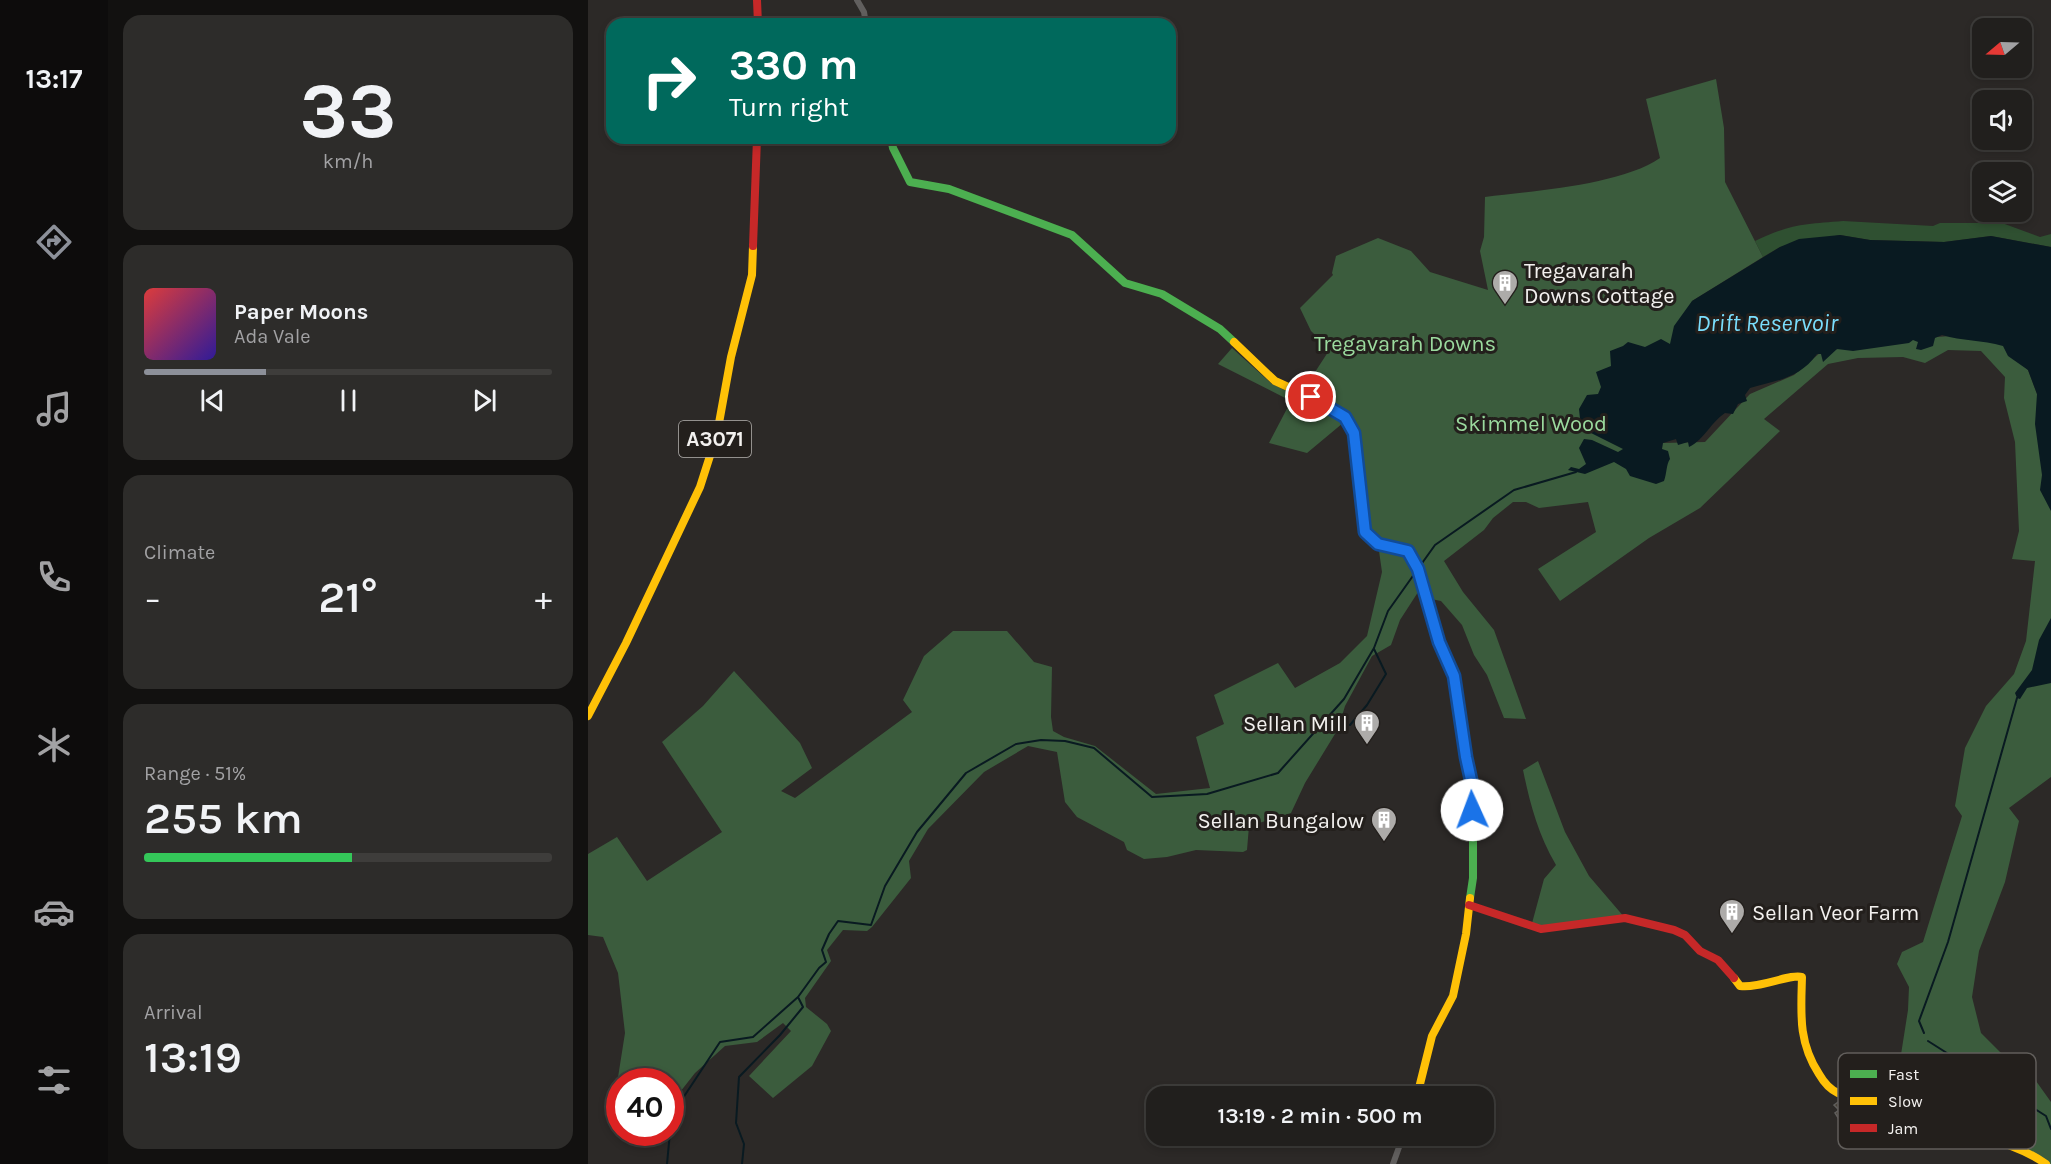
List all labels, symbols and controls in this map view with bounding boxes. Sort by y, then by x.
north arrow [1972,18,2032,78]
map controls [1972,18,2032,222]
text: 330 m [729,40,858,90]
icon: right [630,42,708,120]
text: 13:17 [26,63,82,95]
text: 33 [299,65,397,157]
button: sound [1972,90,2032,150]
text: Turn right [729,91,849,123]
text: km/h [323,150,373,173]
button: layers [1972,162,2032,222]
icon: directions [33,221,75,263]
place label: Tregavarah Downs Cottage [1524,258,1674,309]
building icon: Tregavarah Downs Cottage [1490,268,1520,306]
text: Paper Moons [234,299,368,325]
water label: Drift Reservoir [1696,309,1839,337]
text: Ada Vale [234,325,311,348]
park label: Tregavarah Downs [1314,331,1496,357]
pin [1285,371,1336,422]
icon: arrive [1294,380,1327,413]
icon: previous [196,384,229,417]
icon: pause [332,384,365,417]
icon: next [468,384,501,417]
icon: music [33,388,75,430]
park label: Skimmel Wood [1455,411,1607,437]
road number: A3071 [679,421,751,457]
text: Climate [144,541,215,564]
icon: phone [33,556,75,598]
text: 21° [318,571,378,623]
text: − [144,579,161,617]
text: + [535,579,552,617]
building icon: Sellan Mill [1352,708,1382,746]
place label: Sellan Mill [1243,711,1348,737]
icon: climate [33,724,75,766]
text: Range · 51% [144,762,246,785]
position arrow [1440,778,1504,842]
text: 255 km [144,792,303,844]
building icon: Sellan Bungalow [1369,805,1399,843]
place label: Sellan Bungalow [1198,808,1364,834]
icon: car [33,891,75,933]
building icon: Sellan Veor Farm [1717,897,1747,935]
place label: Sellan Veor Farm [1752,900,1919,926]
text: Arrival [144,1001,203,1024]
text: 13:19 [144,1031,242,1083]
legend [1838,1053,2036,1149]
icon: filters [33,1059,75,1101]
text: Fast [1888,1065,1919,1084]
speed limit sign: 40 [606,1068,684,1146]
text: Slow [1888,1092,1923,1111]
text: 13:19 · 2 min · 500 m [1217,1103,1423,1129]
text: Jam [1888,1119,1918,1138]

